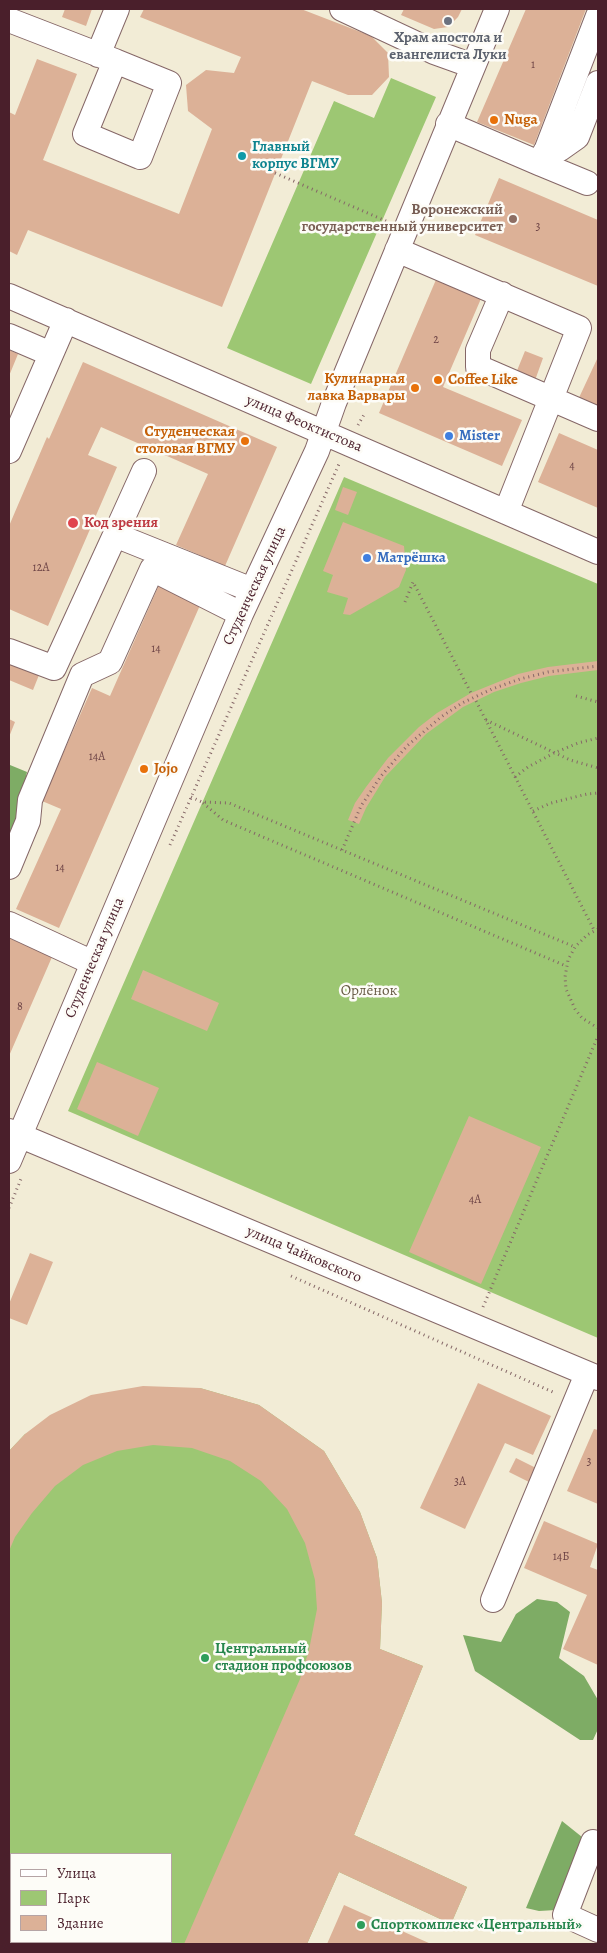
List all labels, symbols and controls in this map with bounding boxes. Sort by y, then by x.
marker: Храм апостола и евангелиста Луки [442,15,454,27]
place label: Храм апостола и евангелиста Луки [389,29,507,64]
house number: 1 [531,58,535,72]
place label: Nuga [504,111,538,129]
marker: Nuga [488,114,500,126]
place label: Главный корпус ВГМУ [252,138,339,173]
marker: Главный корпус ВГМУ [236,150,248,162]
place label: Воронежский государственный университет [301,201,503,236]
marker: Воронежский государственный университет [507,213,519,225]
house number: 3 [536,220,540,234]
house number: 2 [433,333,439,347]
place label: Кулинарная лавка Варвары [308,370,405,405]
place label: Coffee Like [448,371,518,389]
marker: Coffee Like [432,374,444,386]
marker: Кулинарная лавка Варвары [409,382,421,394]
street label: улица Феоктистова [243,391,365,457]
place label: Студенческая столовая ВГМУ [135,423,235,458]
place label: Mister [459,427,500,445]
marker: Mister [443,430,455,442]
marker: Студенческая столовая ВГМУ [239,435,251,447]
house number: 4 [569,459,575,473]
place label: Код зрения [84,514,158,532]
marker: Код зрения [66,516,80,530]
street label: Студенческая улица [220,524,290,648]
place label: Матрёшка [377,549,446,567]
marker: Матрёшка [361,552,373,564]
house number: 12А [33,561,49,575]
house number: 14 [151,642,161,656]
house number: 14А [89,750,105,764]
place label: Jojo [154,760,178,778]
marker: Jojo [138,763,150,775]
house number: 14 [55,861,65,875]
street label: Студенческая улица [61,895,129,1021]
park label: Орлёнок [341,982,397,1000]
house number: 8 [17,1000,23,1014]
house number: 4А [469,1193,481,1207]
street label: улица Чайковского [244,1223,364,1287]
house number: 3 [587,1455,591,1469]
house number: 3А [454,1475,466,1489]
house number: 14Б [553,1550,569,1564]
place label: Центральный стадион профсоюзов [215,1640,352,1675]
marker: Центральный стадион профсоюзов [199,1652,211,1664]
legend [10,1853,172,1943]
text: Улица [57,1863,96,1883]
text: Парк [57,1888,90,1908]
text: Здание [57,1913,104,1933]
place label: Спорткомплекс «Центральный» [371,1916,582,1934]
marker: Спорткомплекс «Центральный» [355,1919,367,1931]

